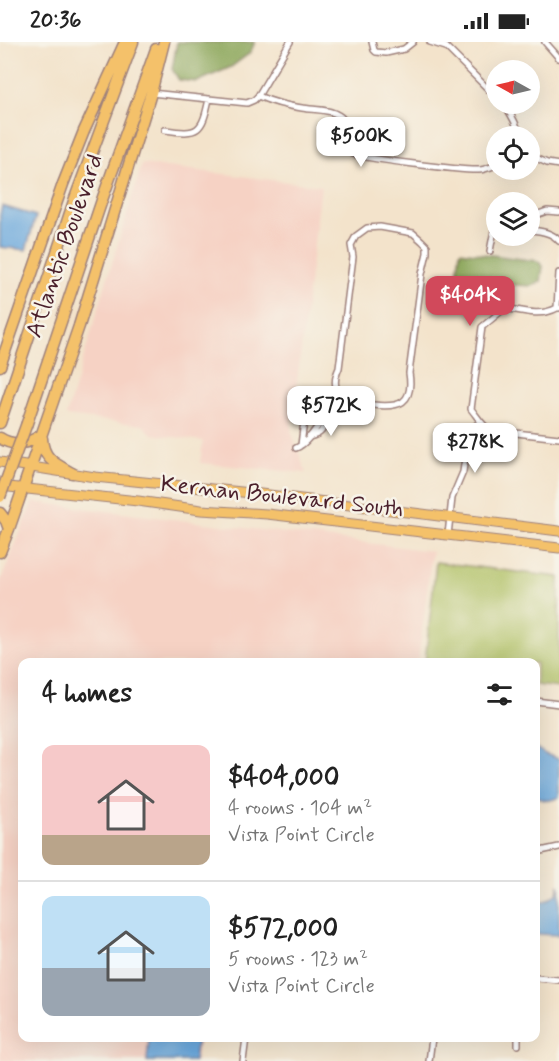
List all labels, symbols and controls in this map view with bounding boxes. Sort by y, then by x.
text: 20:36 [30,7,81,35]
north arrow [486,60,540,114]
map controls [486,60,540,246]
pin: $500K [319,117,403,168]
text: $500K [330,123,392,150]
button: locate [486,126,540,180]
street label: Atlantic Boulevard [19,150,111,342]
button: layers [486,192,540,246]
pin: $404K [428,276,512,327]
text: $404K [440,282,500,309]
pin: $572K [289,386,373,437]
text: $572K [301,392,361,419]
pin: $278K [433,423,517,474]
text: $278K [447,429,503,456]
street label: Kernan Boulevard South [159,469,405,525]
text: 4 homes [42,677,132,711]
icon: filters [483,678,516,711]
text: $404,000 [228,761,339,795]
icon: home [90,769,162,841]
text: 4 rooms · 104 m² [228,795,372,822]
text: Vista Point Circle [228,822,375,849]
text: $572,000 [228,912,338,946]
icon: home [90,920,162,992]
text: 5 rooms · 123 m² [228,946,368,973]
text: Vista Point Circle [228,973,375,1000]

